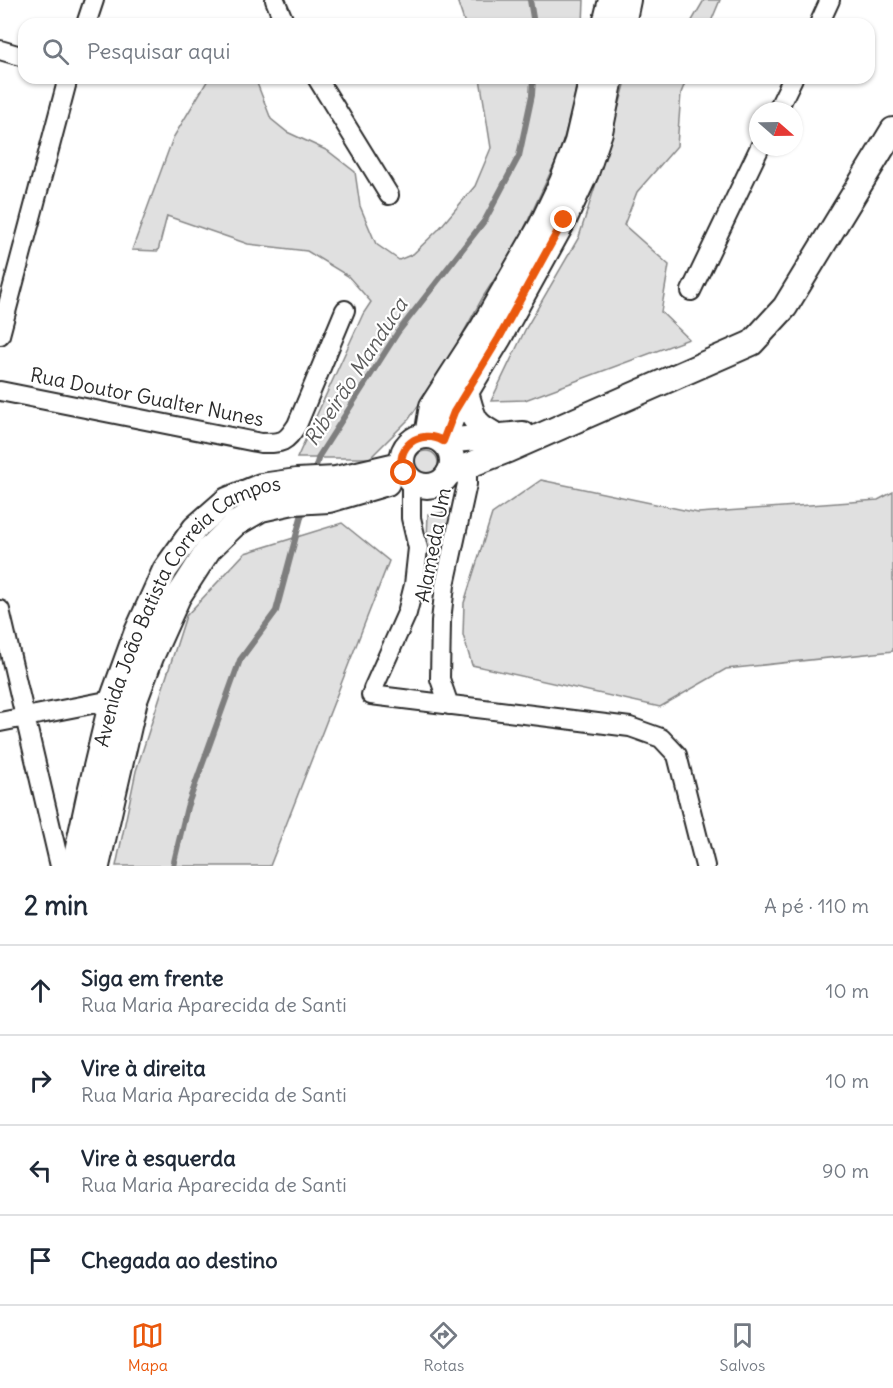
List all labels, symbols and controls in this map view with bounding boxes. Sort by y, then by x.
search box [18,18,875,84]
icon: search [39,35,72,68]
text: Pesquisar aqui [87,37,230,65]
north arrow [749,102,803,156]
route end [550,206,576,232]
water label: Ribeirão Manduca [298,292,414,451]
street label: Rua Doutor Gualter Nunes [28,362,266,431]
route start [390,459,416,485]
street label: Avenida João Batista Correia Campos [88,470,282,749]
street label: Alameda Um [409,486,456,604]
text: 2 min [24,889,88,922]
text: A pé · 110 m [764,893,869,918]
text: Siga em frente [81,964,224,992]
icon: ahead [24,974,57,1007]
text: 10 m [826,978,869,1003]
text: Rua Maria Aparecida de Santi [81,992,347,1017]
text: Vire à direita [81,1054,206,1082]
icon: right [24,1064,57,1097]
text: 10 m [826,1068,869,1093]
text: Rua Maria Aparecida de Santi [81,1082,347,1107]
text: Vire à esquerda [81,1144,236,1172]
icon: left [24,1154,57,1187]
text: 90 m [822,1158,869,1183]
text: Rua Maria Aparecida de Santi [81,1172,347,1197]
icon: arrive [24,1244,57,1277]
text: Chegada ao destino [81,1246,278,1274]
tab: Mapa [128,1319,168,1375]
tab: Rotas [423,1319,464,1375]
tab: Salvos [720,1319,765,1375]

